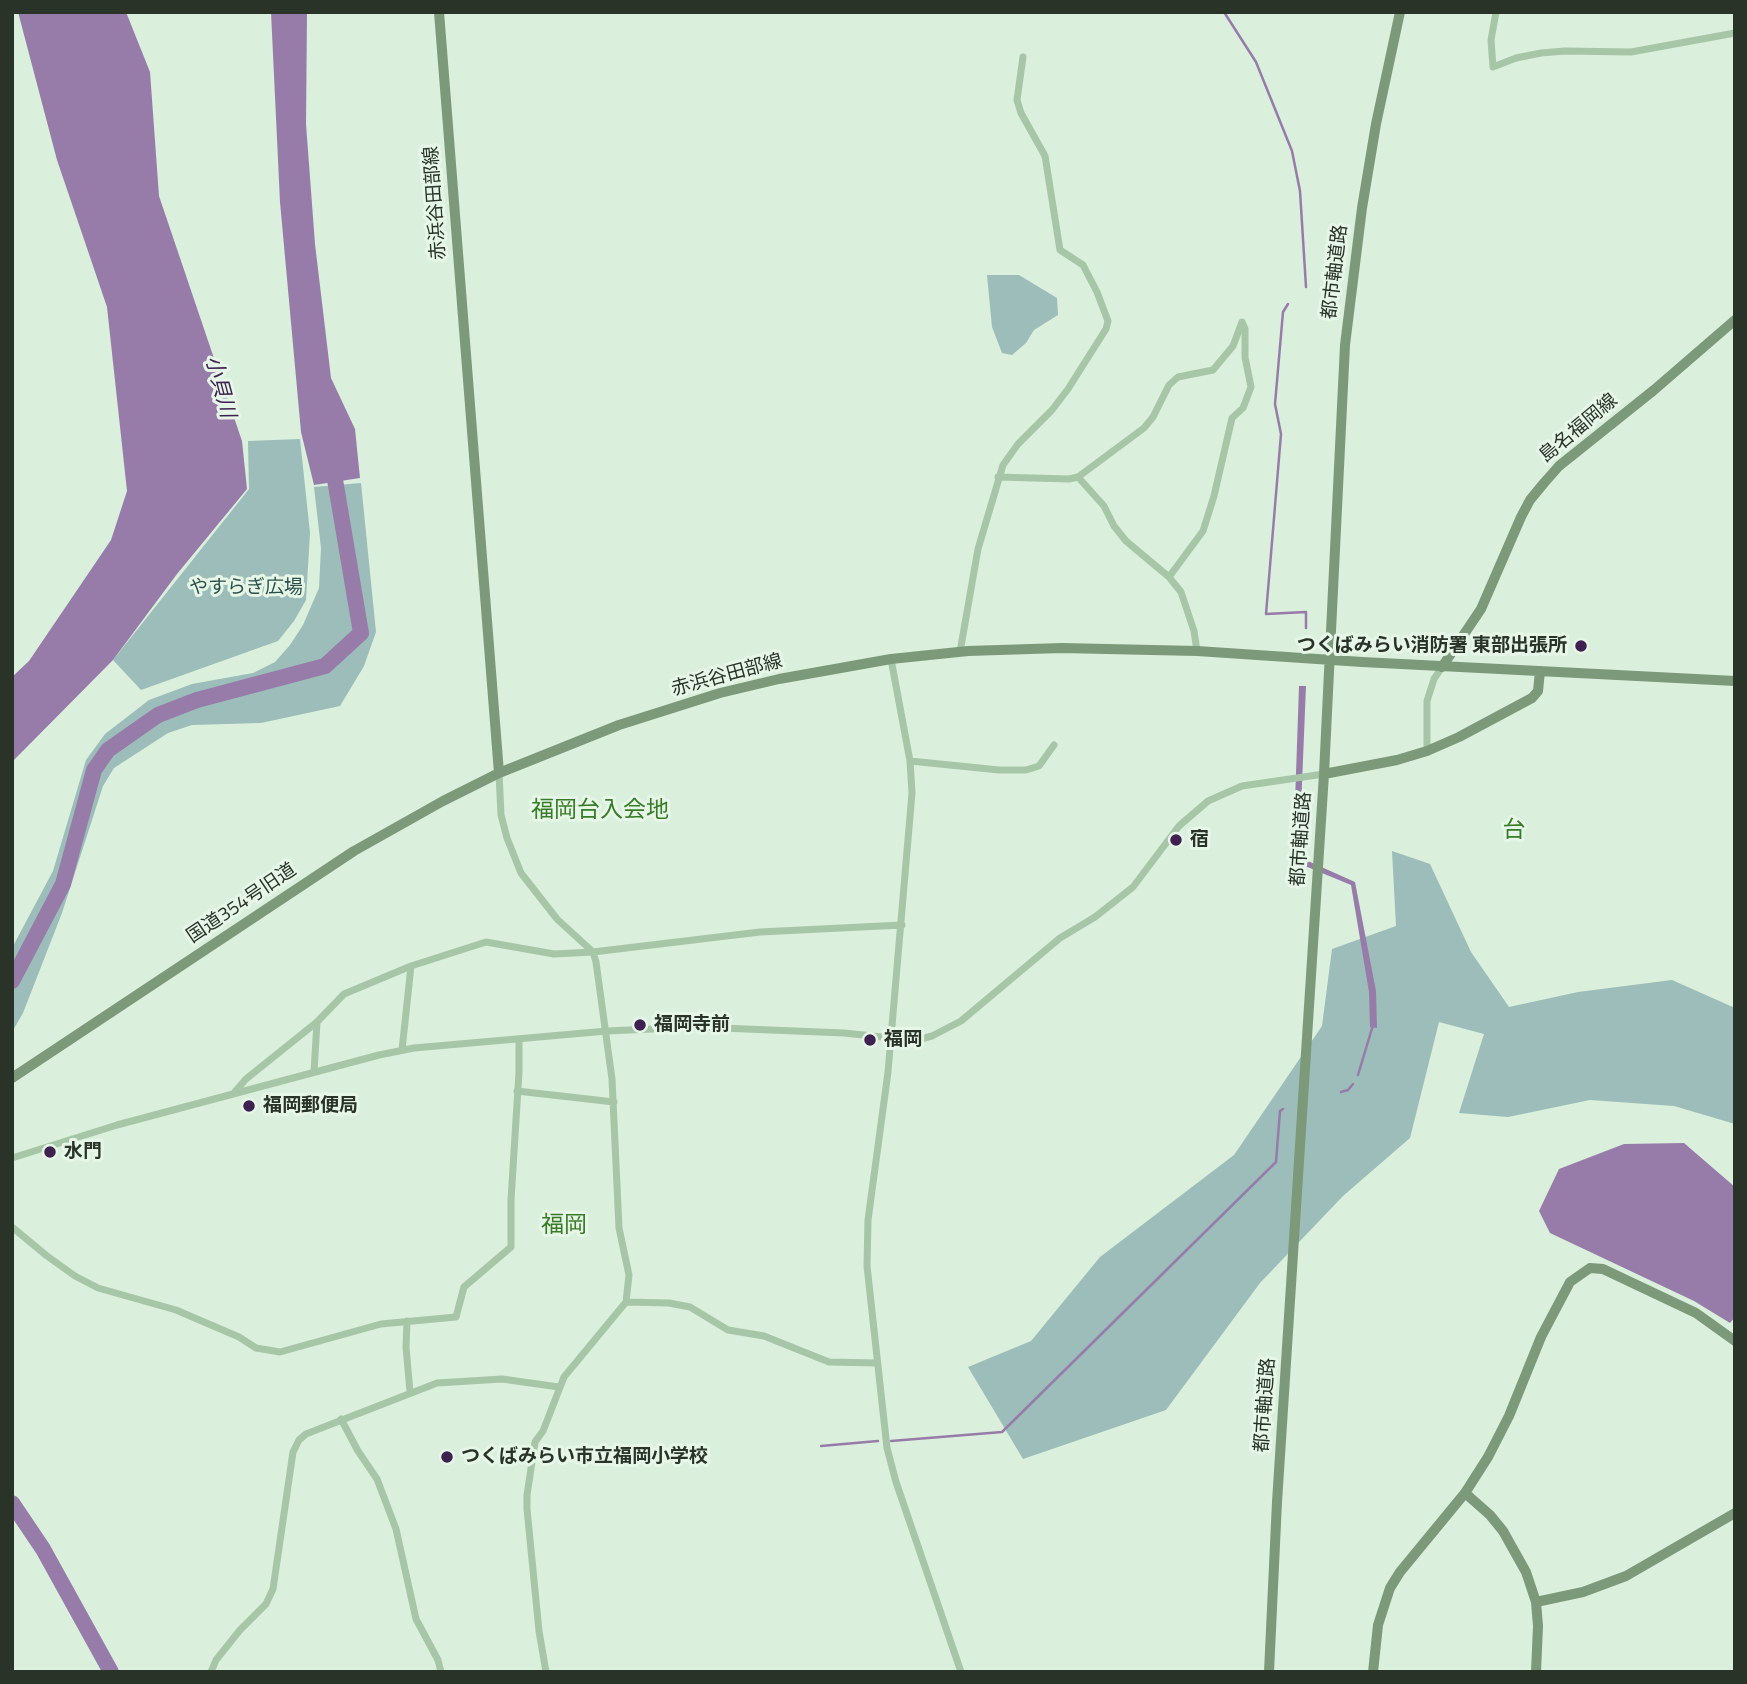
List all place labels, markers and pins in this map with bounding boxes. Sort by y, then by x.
place label: つくばみらい消防署 東部出張所 [1297,635,1567,657]
marker: つくばみらい消防署 東部出張所 [1573,638,1589,654]
place label: 宿 [1190,829,1209,851]
marker: 宿 [1168,832,1184,848]
place label: 福岡寺前 [654,1014,730,1036]
marker: 福岡寺前 [632,1017,648,1033]
place label: 福岡 [884,1029,922,1051]
marker: 福岡 [862,1032,878,1048]
place label: 福岡郵便局 [263,1095,358,1117]
marker: 福岡郵便局 [241,1098,257,1114]
place label: 水門 [64,1141,102,1163]
marker: 水門 [42,1144,58,1160]
place label: つくばみらい市立福岡小学校 [461,1446,708,1468]
marker: つくばみらい市立福岡小学校 [439,1449,455,1465]

